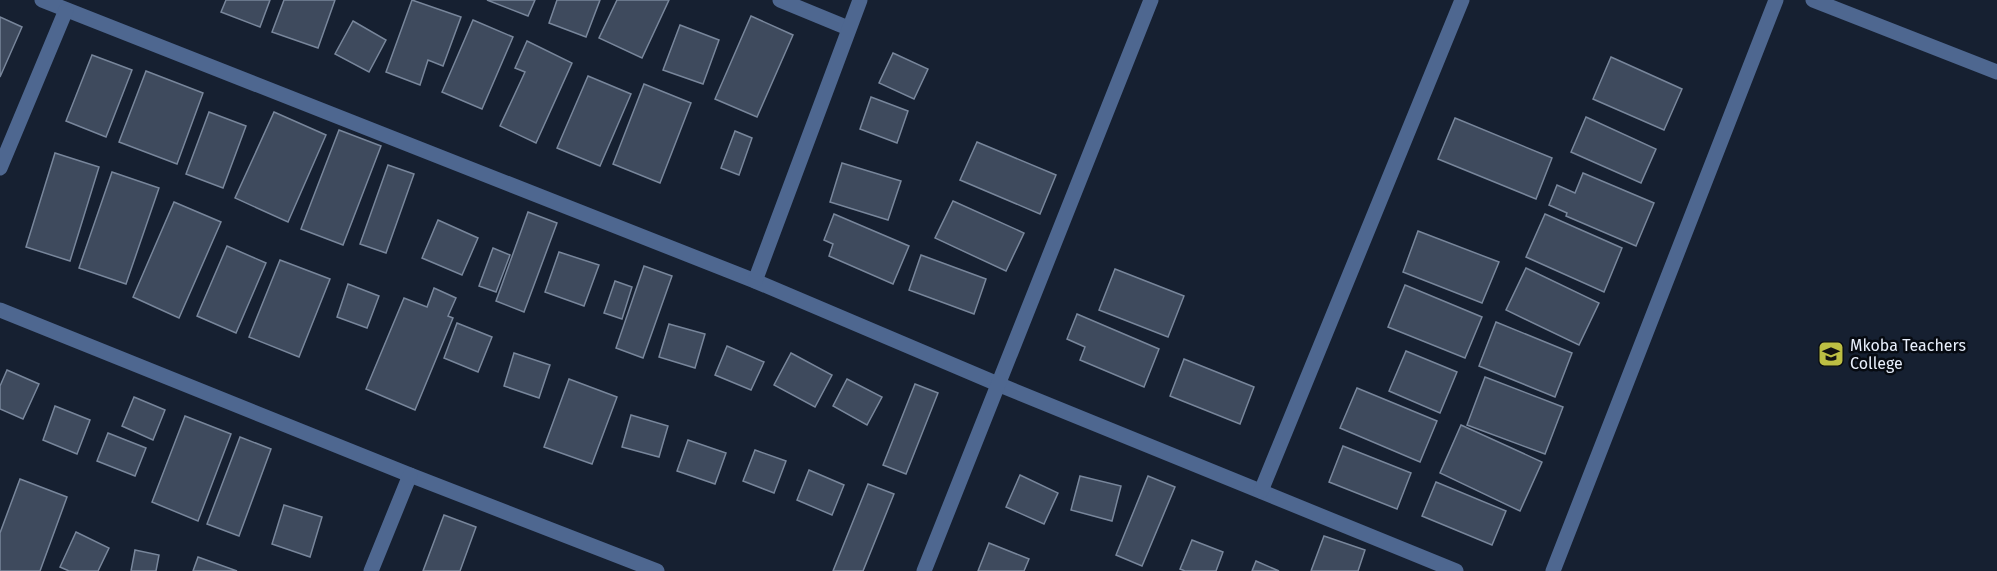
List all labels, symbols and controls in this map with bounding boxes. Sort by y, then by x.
place label: Mkoba Teachers College [1850,336,1966,373]
school or university icon: Mkoba Teachers College [1816,339,1846,369]

